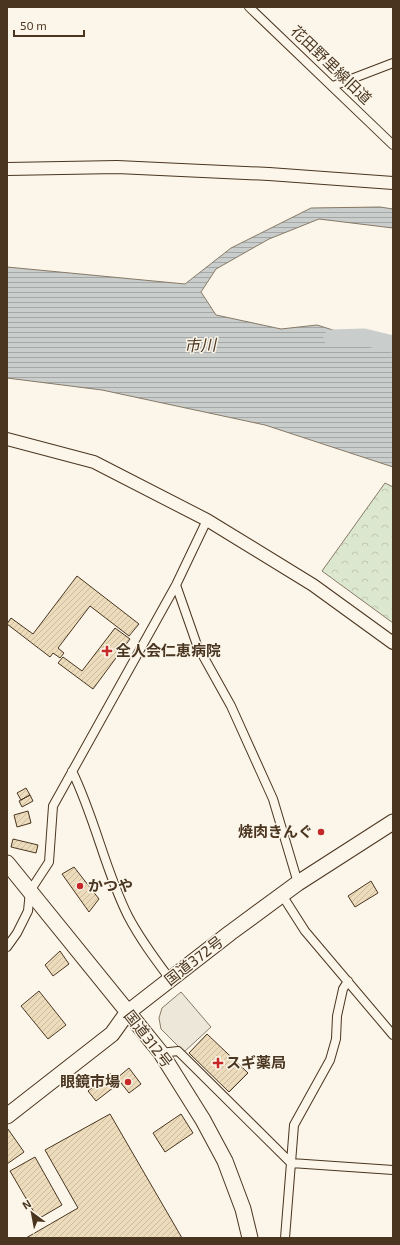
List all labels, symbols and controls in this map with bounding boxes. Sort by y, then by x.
scale bar [14,12,84,38]
text: 50 m [20,18,47,32]
street label: 花田野里線旧道 [288,21,376,107]
water label: 市川 [184,334,218,355]
place label: 全人会仁恵病院 [116,641,221,659]
marker: 全人会仁恵病院 [101,645,113,657]
place label: 焼肉きんぐ [238,822,313,840]
marker: 焼肉きんぐ [316,827,326,837]
place label: かつや [88,876,133,894]
marker: かつや [75,881,85,891]
street label: 国道372号 [160,932,226,989]
street label: 国道312号 [121,1006,177,1071]
place label: スギ薬局 [226,1053,286,1071]
marker: スギ薬局 [213,1058,223,1068]
place label: 眼鏡市場 [60,1072,120,1090]
marker: 眼鏡市場 [123,1077,133,1087]
north arrow [12,1193,52,1233]
text: N [20,1196,33,1212]

